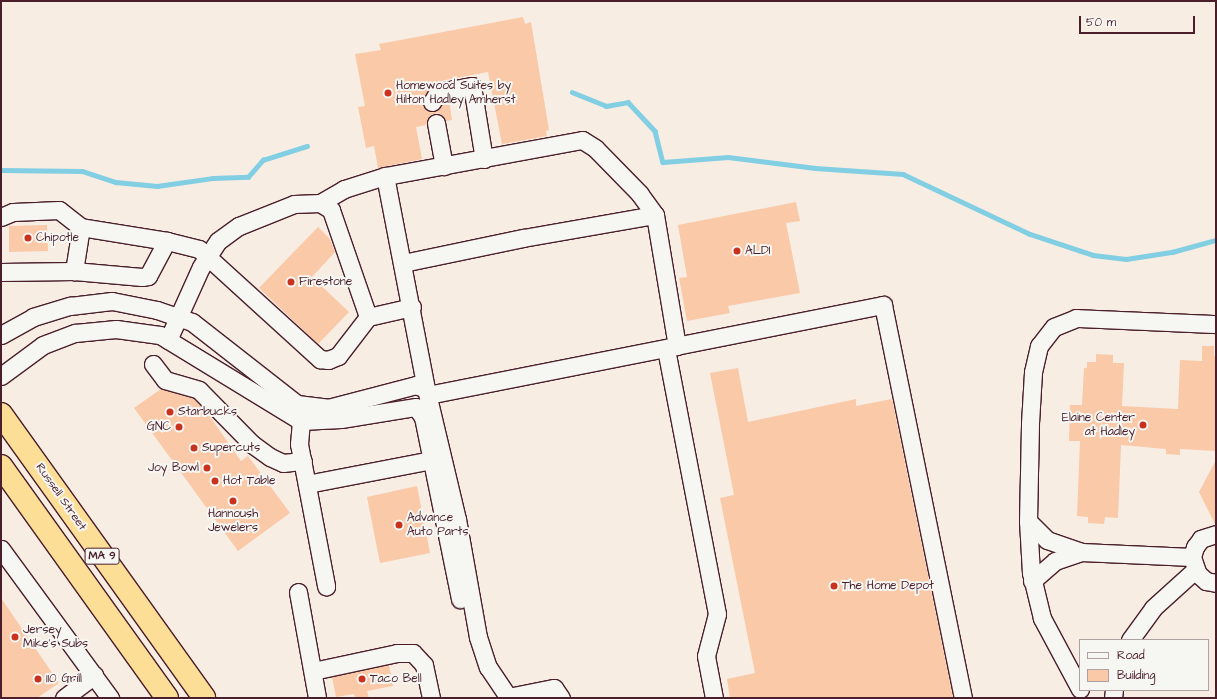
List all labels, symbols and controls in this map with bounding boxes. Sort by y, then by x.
scale bar [1081,8,1197,34]
text: 50 m [1086,14,1116,31]
place label: Homewood Suites by Hilton Hadley Amherst [396,79,516,107]
marker: Homewood Suites by Hilton Hadley Amherst [383,88,393,98]
place label: Chipotle [36,231,79,245]
marker: Chipotle [23,233,33,243]
place label: ALDI [745,244,771,258]
marker: ALDI [732,246,742,256]
place label: Firestone [299,275,352,289]
marker: Firestone [286,277,296,287]
place label: Starbucks [178,405,237,419]
marker: Starbucks [165,407,175,417]
place label: Elaine Center at Hadley [1062,411,1135,439]
place label: GNC [147,420,171,434]
marker: Elaine Center at Hadley [1138,420,1148,430]
marker: GNC [174,422,184,432]
place label: Supercuts [202,441,260,455]
marker: Supercuts [189,443,199,453]
street label: Russell Street [33,461,89,533]
place label: Joy Bowl [148,461,199,475]
marker: Joy Bowl [202,463,212,473]
place label: Hot Table [223,474,275,488]
marker: Hot Table [210,476,220,486]
marker: Hannoush Jewelers [228,496,238,506]
place label: Hannoush Jewelers [208,507,258,535]
place label: Advance Auto Parts [407,511,468,539]
marker: Advance Auto Parts [394,520,404,530]
road number: MA 9 [84,547,120,565]
place label: The Home Depot [842,579,934,593]
marker: The Home Depot [829,581,839,591]
place label: Jersey Mike's Subs [23,623,88,651]
marker: Jersey Mike's Subs [10,632,20,642]
legend [1079,639,1209,691]
text: Road [1117,647,1145,664]
text: Building [1117,667,1155,684]
place label: 110 Grill [46,672,82,686]
place label: Taco Bell [370,672,422,686]
marker: 110 Grill [33,674,43,684]
marker: Taco Bell [357,674,367,684]

